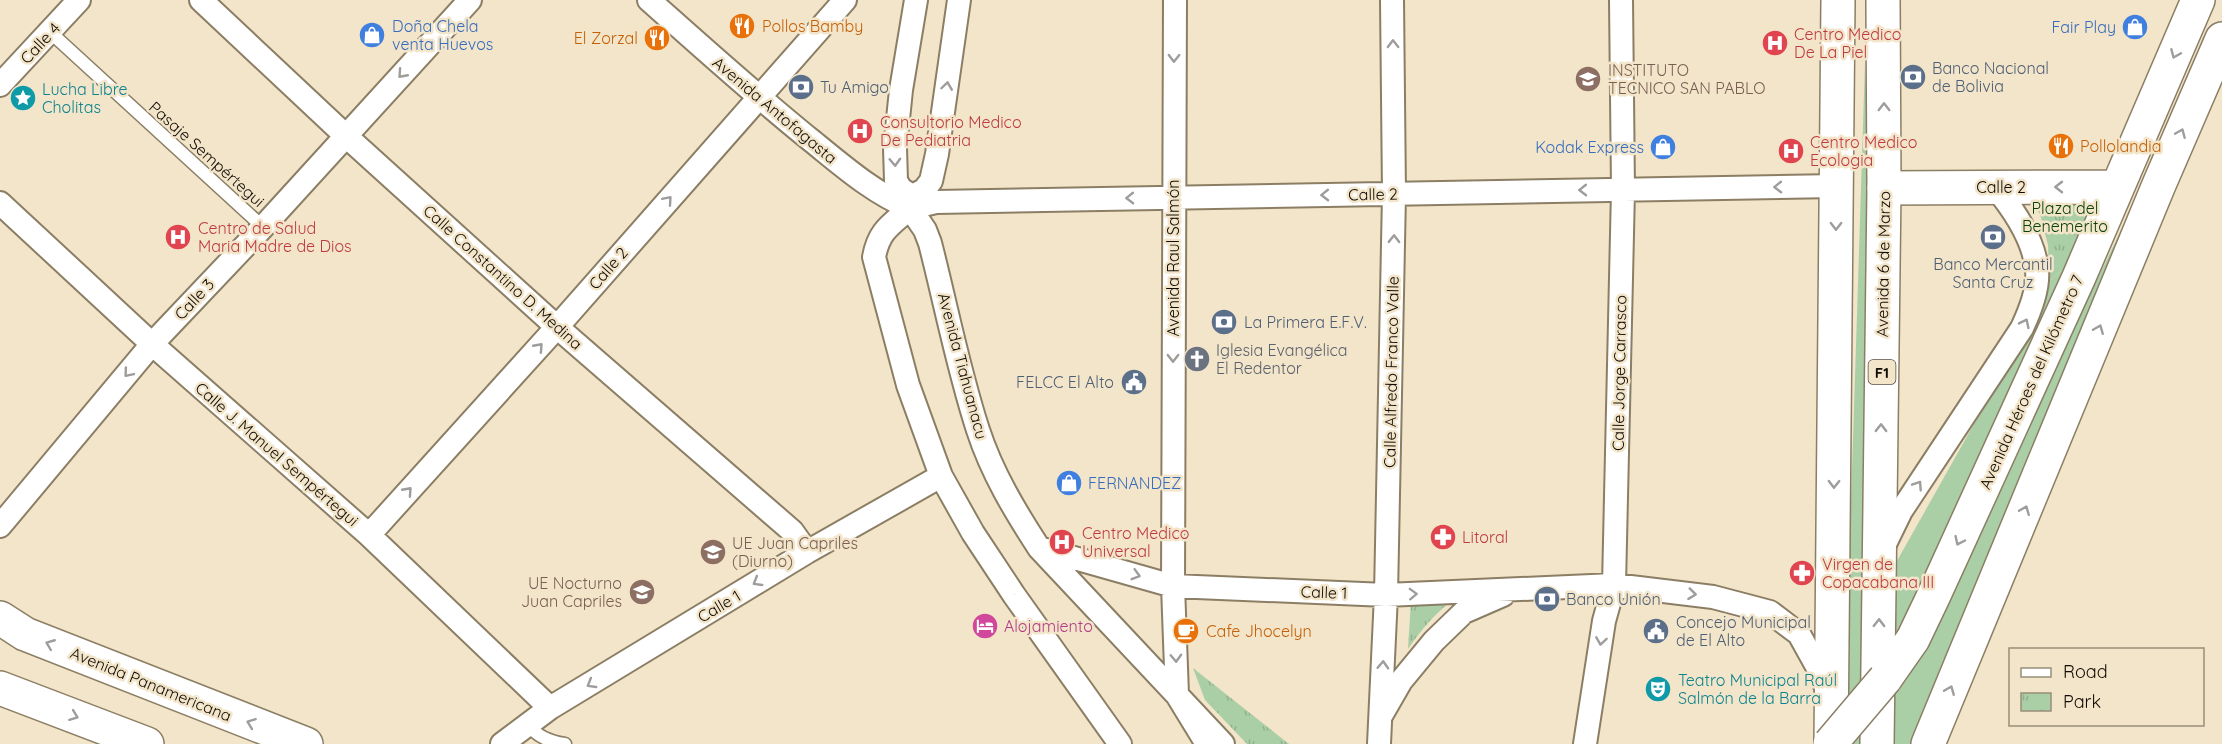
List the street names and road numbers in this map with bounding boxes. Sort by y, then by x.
street label: Calle 4 [16,18,64,68]
street label: Avenida Antofagasta [709,52,841,168]
street label: Pasaje Sempértegui [145,97,269,211]
street label: Calle 2 [1976,177,2026,197]
street label: Avenida Raul Salmón [1163,179,1183,337]
street label: Calle 2 [1348,184,1398,204]
street label: Avenida 6 de Marzo [1872,191,1894,337]
street label: Calle Constantino D. Medina [419,200,587,354]
street label: Calle 2 [584,243,632,293]
street label: Avenida Héroes del Kilómetro 7 [1975,272,2087,492]
street label: Calle 3 [170,274,218,324]
street label: Calle Alfredo Franco Valle [1379,276,1403,468]
street label: Avenida Tiahuanacu [934,291,992,441]
street label: Calle Jorge Carrasco [1608,295,1630,451]
road number: F1 [1868,360,1896,384]
street label: Calle J. Manuel Sempértegui [191,378,363,530]
street label: Calle 1 [1300,581,1348,603]
street label: Calle 1 [694,585,744,627]
street label: Avenida Panamericana [68,643,234,725]

